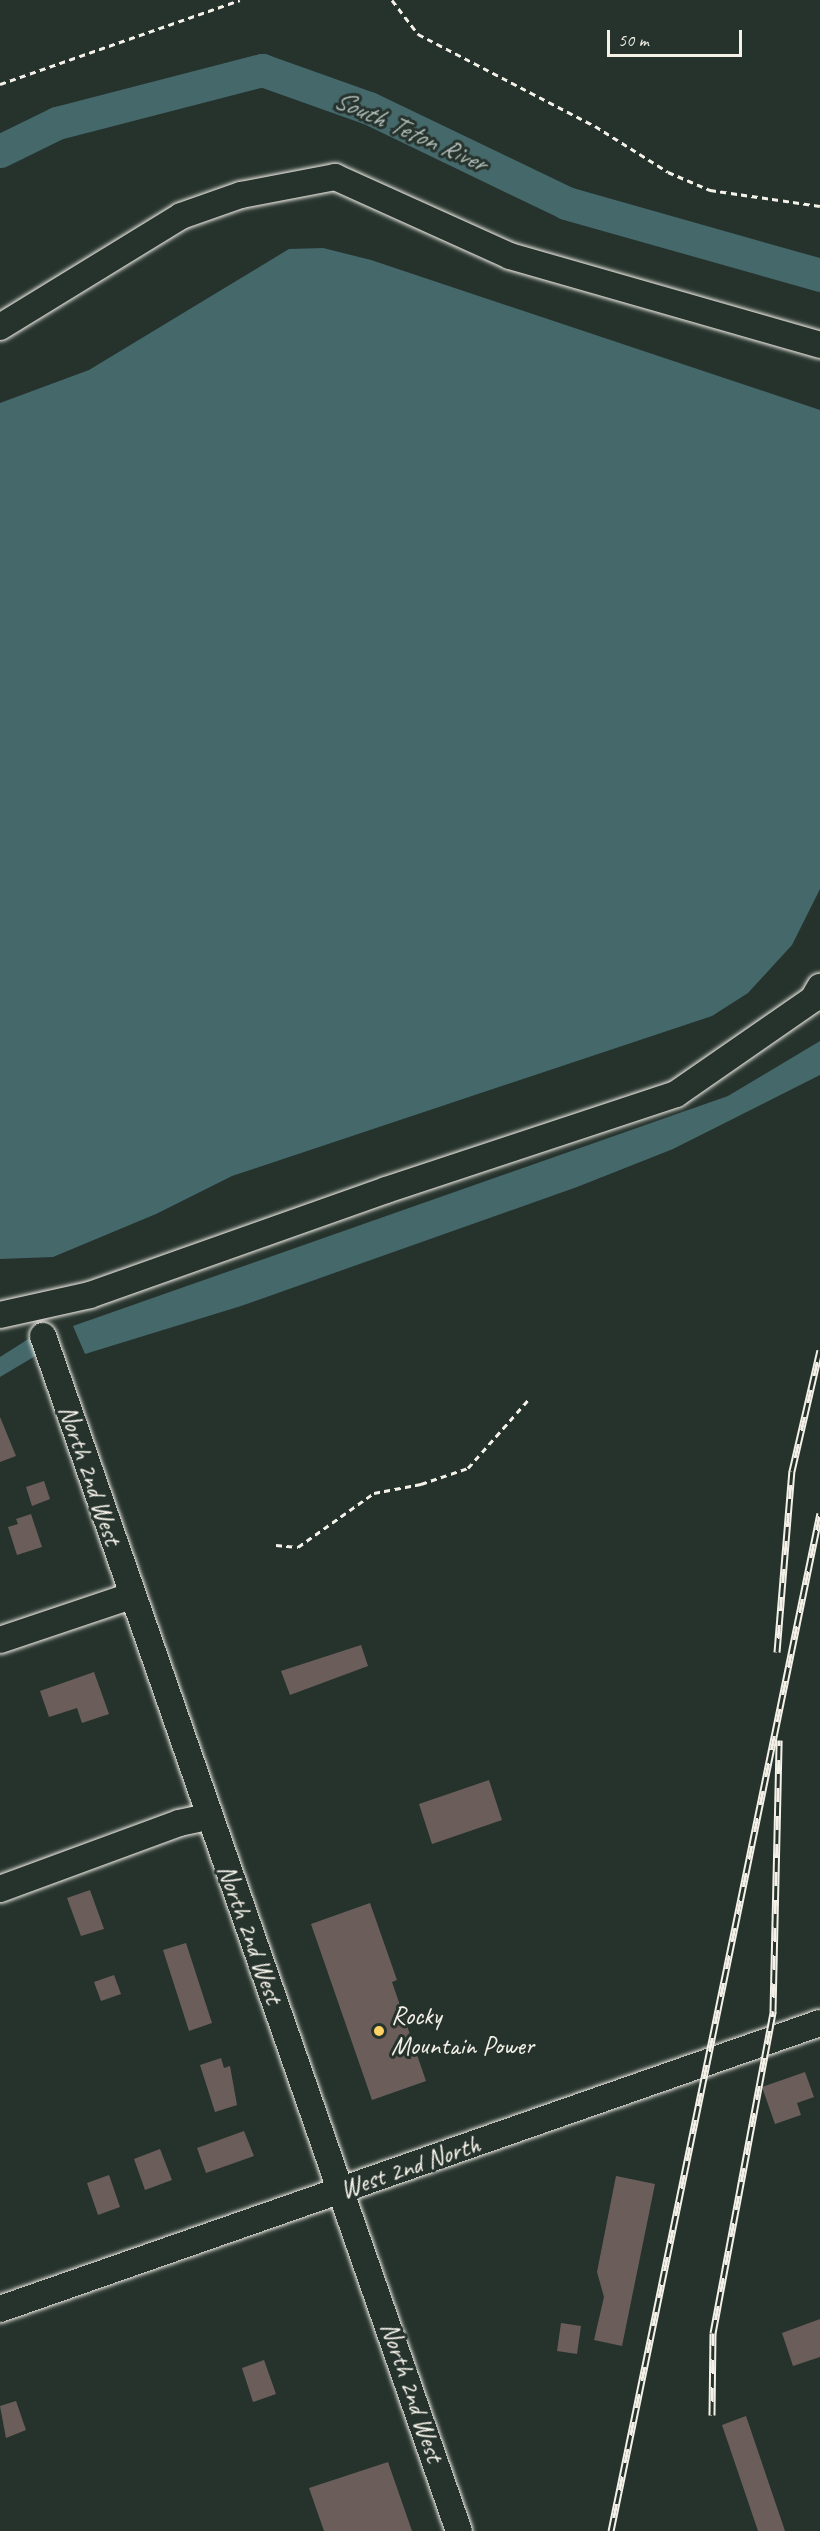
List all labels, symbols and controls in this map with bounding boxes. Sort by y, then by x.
scale bar [610,18,745,56]
text: 50 m [618,29,649,51]
water label: South Teton River [329,83,491,179]
street label: North 2nd West [52,1401,128,1549]
street label: North 2nd West [210,1860,290,2008]
place label: Rocky Mountain Power [391,2000,534,2062]
marker: Rocky Mountain Power [372,2024,386,2038]
street label: West 2nd North [336,2129,484,2205]
street label: North 2nd West [374,2318,450,2466]

